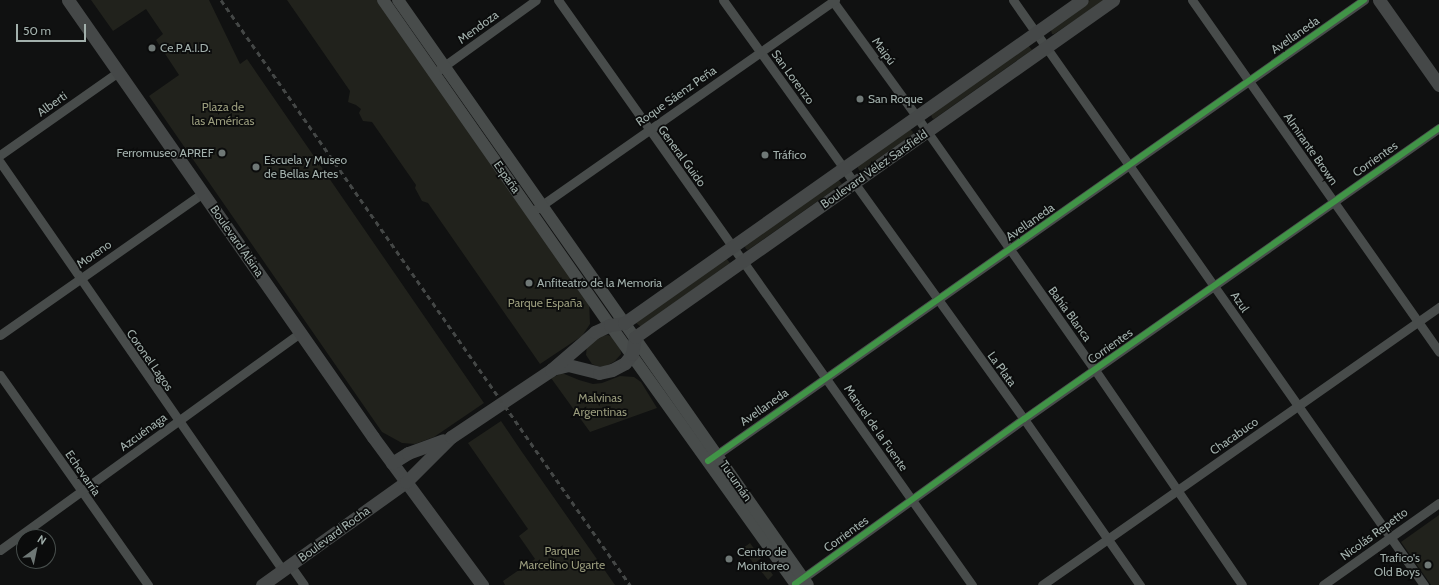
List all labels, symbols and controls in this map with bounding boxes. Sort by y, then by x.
street label: Mendoza [455,7,501,47]
street label: Avellaneda [1268,13,1322,57]
scale bar [18,16,88,42]
text: 50 m [23,23,51,38]
street label: Maipú [869,34,899,68]
place label: Ce.P.A.I.D. [160,41,211,55]
marker: Ce.P.A.I.D. [147,43,157,53]
street label: San Lorenzo [769,47,817,107]
street label: Roque Sáenz Peña [633,63,719,129]
street label: Alberti [34,89,70,119]
place label: San Roque [868,92,923,106]
marker: San Roque [855,94,865,104]
park label: Plaza de las Américas [192,100,254,128]
street label: Almirante Brown [1281,110,1341,188]
street label: General Guido [655,123,709,189]
street label: Boulevard Vélez Sarsfield [818,127,930,211]
street label: Corrientes [1350,138,1400,180]
place label: Ferromuseo APREF [116,146,214,160]
marker: Ferromuseo APREF [217,148,227,158]
place label: Tráfico [773,148,806,162]
marker: Tráfico [760,150,770,160]
place label: Escuela y Museo de Bellas Artes [264,153,347,181]
street label: España [491,158,523,196]
marker: Escuela y Museo de Bellas Artes [251,162,261,172]
street label: Avellaneda [1003,200,1057,244]
street label: Boulevard Alsina [207,203,267,279]
street label: Moreno [74,237,114,271]
place label: Anfiteatro de la Memoria [537,276,662,290]
marker: Anfiteatro de la Memoria [524,278,534,288]
street label: Bahía Blanca [1045,284,1095,344]
street label: Azul [1228,289,1252,315]
park label: Parque España [508,296,582,310]
street label: Corrientes [1085,325,1135,367]
street label: Coronel Lagos [124,326,176,394]
street label: La Plata [985,349,1019,389]
street label: Manuel de la Fuente [841,382,911,474]
street label: Avellaneda [737,385,791,429]
park label: Malvinas Argentinas [573,391,627,419]
street label: Azcuénaga [117,410,169,454]
street label: Chacabuco [1207,414,1261,458]
street label: Echevarría [62,448,104,498]
street label: Tucumán [717,458,755,504]
street label: Boulevard Rocha [295,503,373,565]
street label: Nicolás Repetto [1338,505,1410,563]
street label: Corrientes [821,513,871,555]
north arrow [16,529,56,569]
text: N [35,532,49,548]
park label: Parque Marcelino Ugarte [519,544,605,572]
place label: Centro de Monitoreo [737,545,789,573]
place label: Trafico's Old Boys [1374,551,1420,579]
marker: Centro de Monitoreo [724,554,734,564]
marker: Trafico's Old Boys [1423,560,1433,570]

